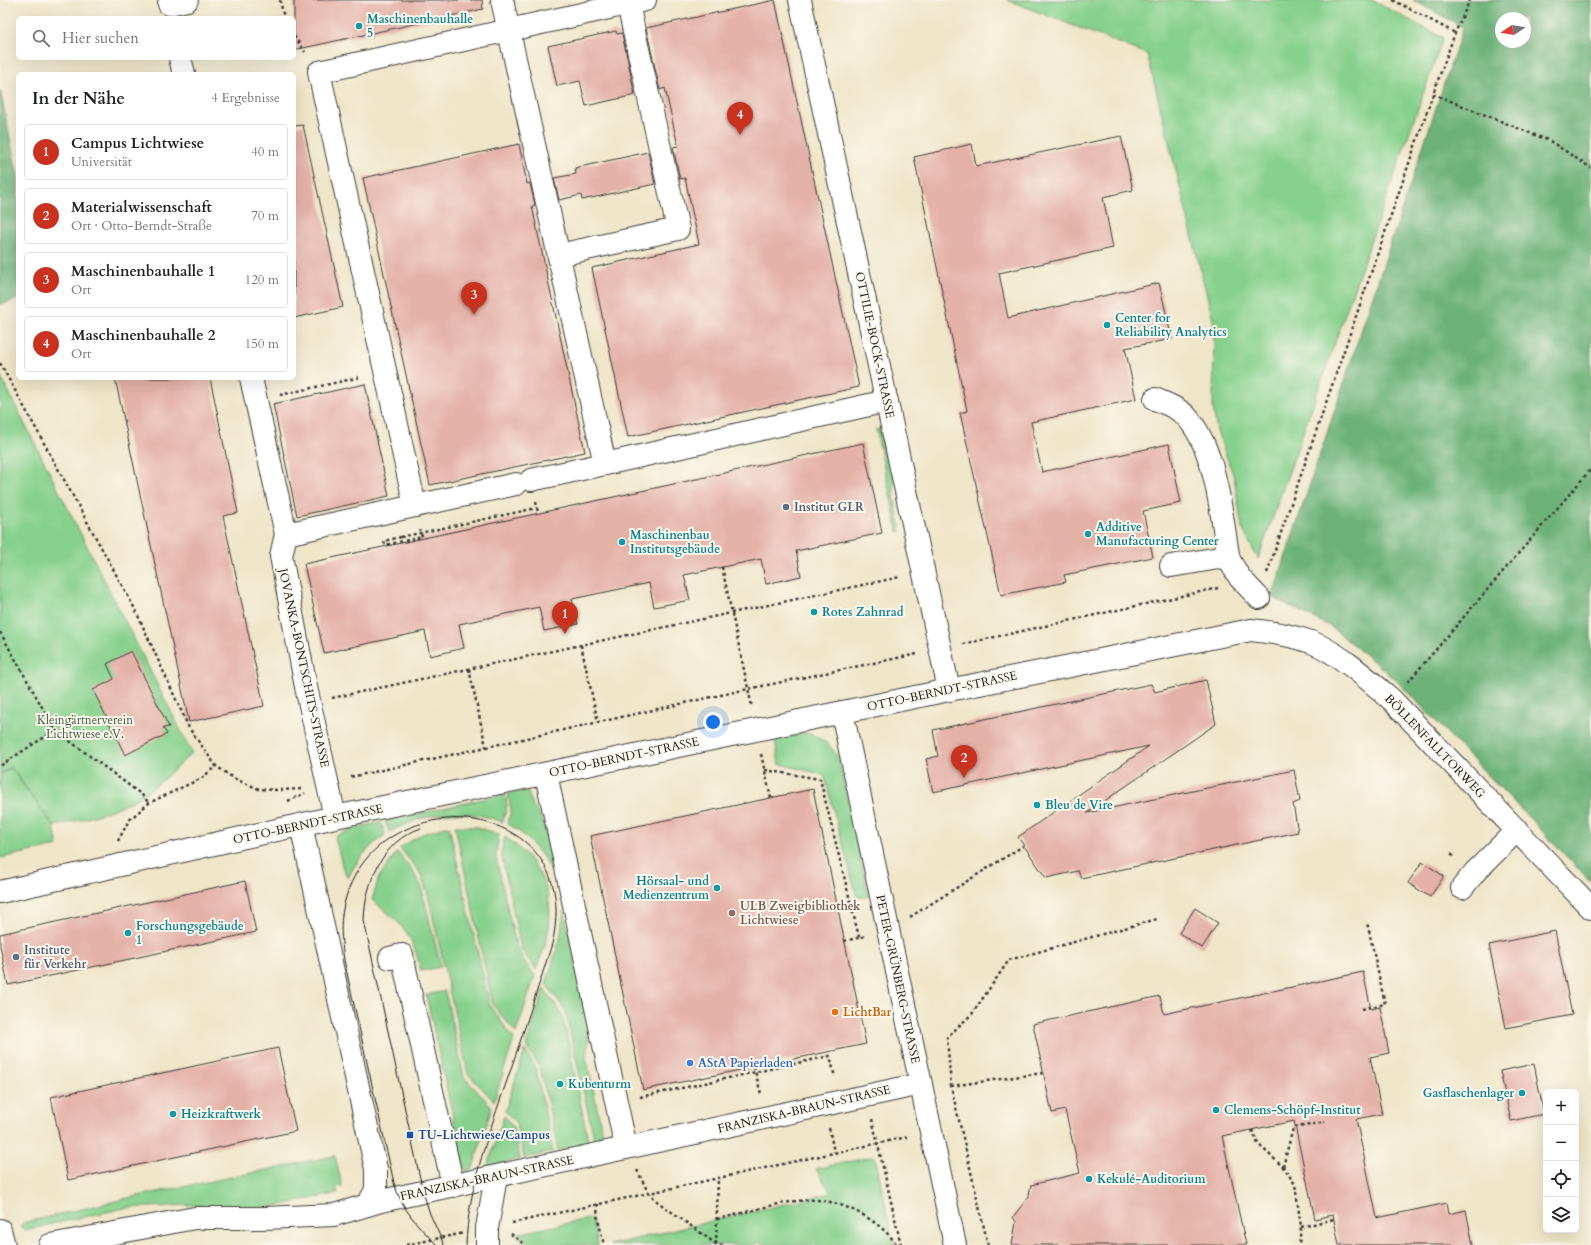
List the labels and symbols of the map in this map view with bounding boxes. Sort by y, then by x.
place label: Maschinenbauhalle 5 [367,11,473,41]
north arrow [1495,12,1531,48]
marker: Maschinenbauhalle 5 [354,21,364,31]
pin: 4 [727,102,753,135]
street label: OTTILIE-BOCK-STRASSE [852,270,898,420]
pin: 3 [461,282,487,315]
place label: Center for Reliability Analytics [1115,310,1227,340]
marker: Center for Reliability Analytics [1102,320,1112,330]
place label: Institut GLR [794,499,864,515]
marker: Institut GLR [781,502,791,512]
place label: Additive Manufacturing Center [1096,519,1219,549]
place label: Maschinenbau Institutsgebäude [630,527,720,557]
marker: Additive Manufacturing Center [1083,529,1093,539]
marker: Maschinenbau Institutsgebäude [617,537,627,547]
street label: JOVANKA-BONTSCHITS-STRASSE [275,565,333,769]
pin: 1 [552,601,578,634]
place label: Rotes Zahnrad [822,604,904,620]
marker: Rotes Zahnrad [809,607,819,617]
street label: OTTO-BERNDT-STRASSE [866,667,1018,715]
street label: BÖLLENFALLTORWEG [1381,691,1489,802]
park label: Kleingärtnerverein Lichtwiese e.V. [37,712,133,742]
your location [703,712,723,732]
street label: OTTO-BERNDT-STRASSE [548,733,700,781]
pin: 2 [951,745,977,778]
place label: Bleu de Vire [1045,797,1113,813]
street label: OTTO-BERNDT-STRASSE [232,800,384,848]
marker: Bleu de Vire [1032,800,1042,810]
place label: Hörsaal- und Medienzentrum [623,873,710,903]
marker: Hörsaal- und Medienzentrum [712,883,722,893]
street label: PETER-GRÜNBERG-STRASSE [872,893,925,1065]
place label: ULB Zweigbibliothek Lichtwiese [740,898,861,928]
marker: ULB Zweigbibliothek Lichtwiese [727,908,737,918]
place label: Forschungsgebäude 1 [136,918,244,948]
marker: Forschungsgebäude 1 [123,928,133,938]
place label: Institute für Verkehr [24,942,86,972]
marker: Institute für Verkehr [11,952,21,962]
place label: LichtBar [843,1004,892,1020]
marker: LichtBar [830,1007,840,1017]
place label: AStA Papierladen [698,1055,793,1071]
marker: AStA Papierladen [685,1058,695,1068]
place label: Kubenturm [568,1076,632,1092]
marker: Kubenturm [555,1079,565,1089]
street label: FRANZISKA-BRAUN-STRASSE [716,1081,892,1137]
place label: Gasflaschenlager [1423,1085,1514,1101]
marker: Gasflaschenlager [1517,1088,1527,1098]
place label: Clemens-Schöpf-Institut [1224,1102,1361,1118]
marker: Clemens-Schöpf-Institut [1211,1105,1221,1115]
place label: Heizkraftwerk [181,1106,261,1122]
marker: Heizkraftwerk [168,1109,178,1119]
place label: TU-Lichtwiese/Campus [418,1127,550,1143]
marker: TU-Lichtwiese/Campus [405,1130,415,1140]
street label: FRANZISKA-BRAUN-STRASSE [399,1152,575,1204]
place label: Kekulé-Auditorium [1097,1171,1206,1187]
marker: Kekulé-Auditorium [1084,1174,1094,1184]

